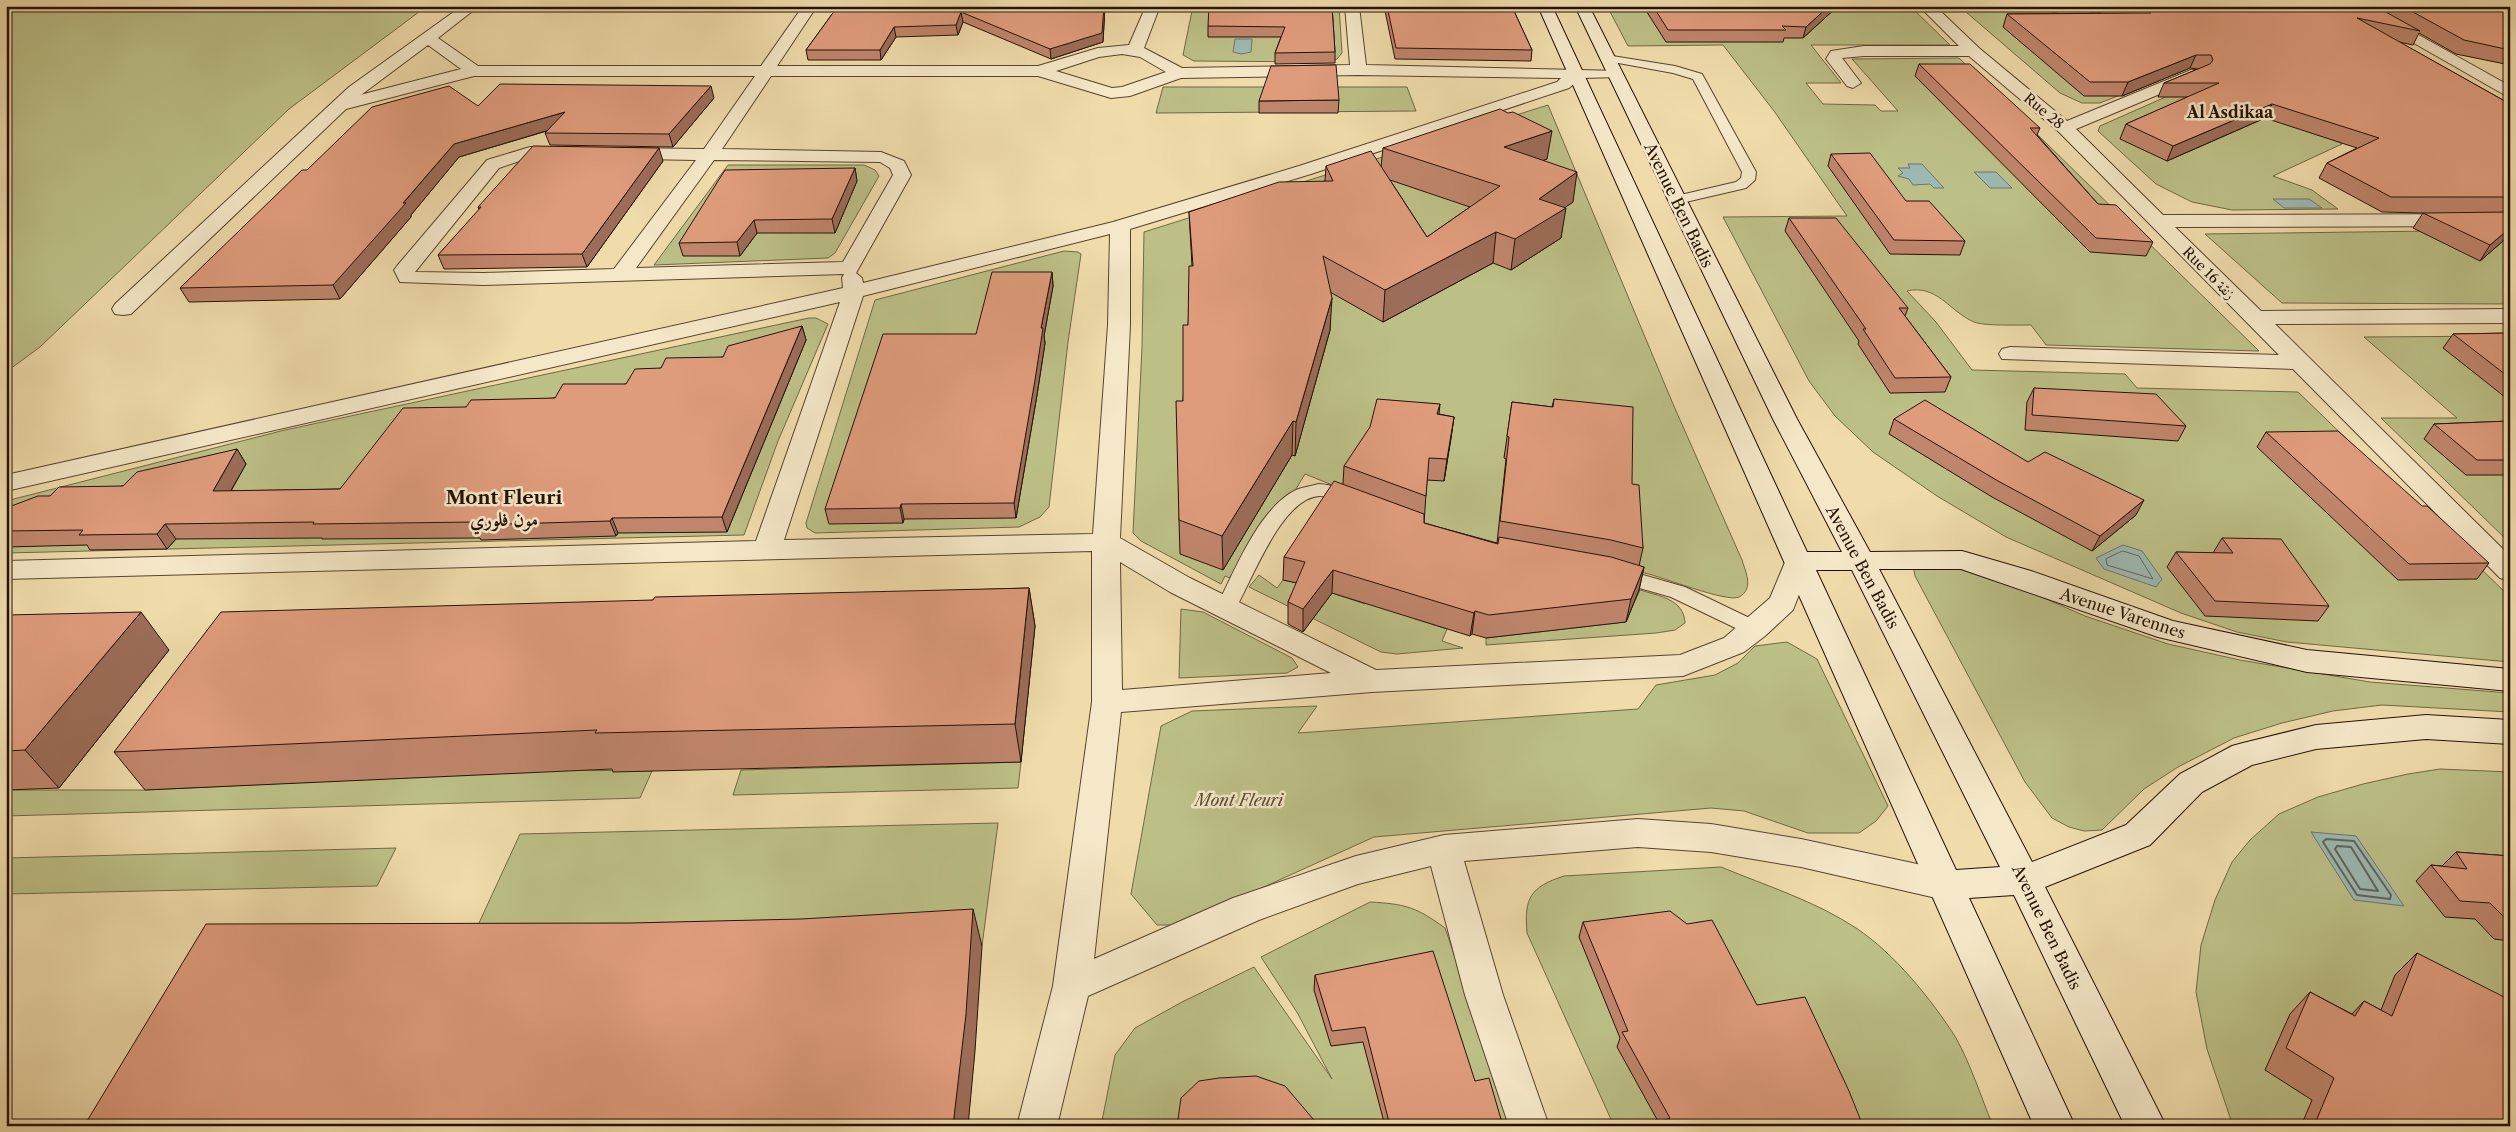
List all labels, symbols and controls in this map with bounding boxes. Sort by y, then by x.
street label: Rue 28 [2020,89,2068,133]
district label: Al Asdikaa [2186,102,2274,122]
street label: Avenue Ben Badis [1640,138,1718,271]
street label: Rue 16 زنقة [2179,243,2239,303]
district label: Mont Fleuri مون فلوري [446,486,563,535]
street label: Avenue Ben Badis [1822,501,1904,632]
street label: Avenue Varennes [2057,583,2188,643]
park label: Mont Fleuri [1193,790,1284,810]
street label: Avenue Ben Badis [2008,860,2086,993]

